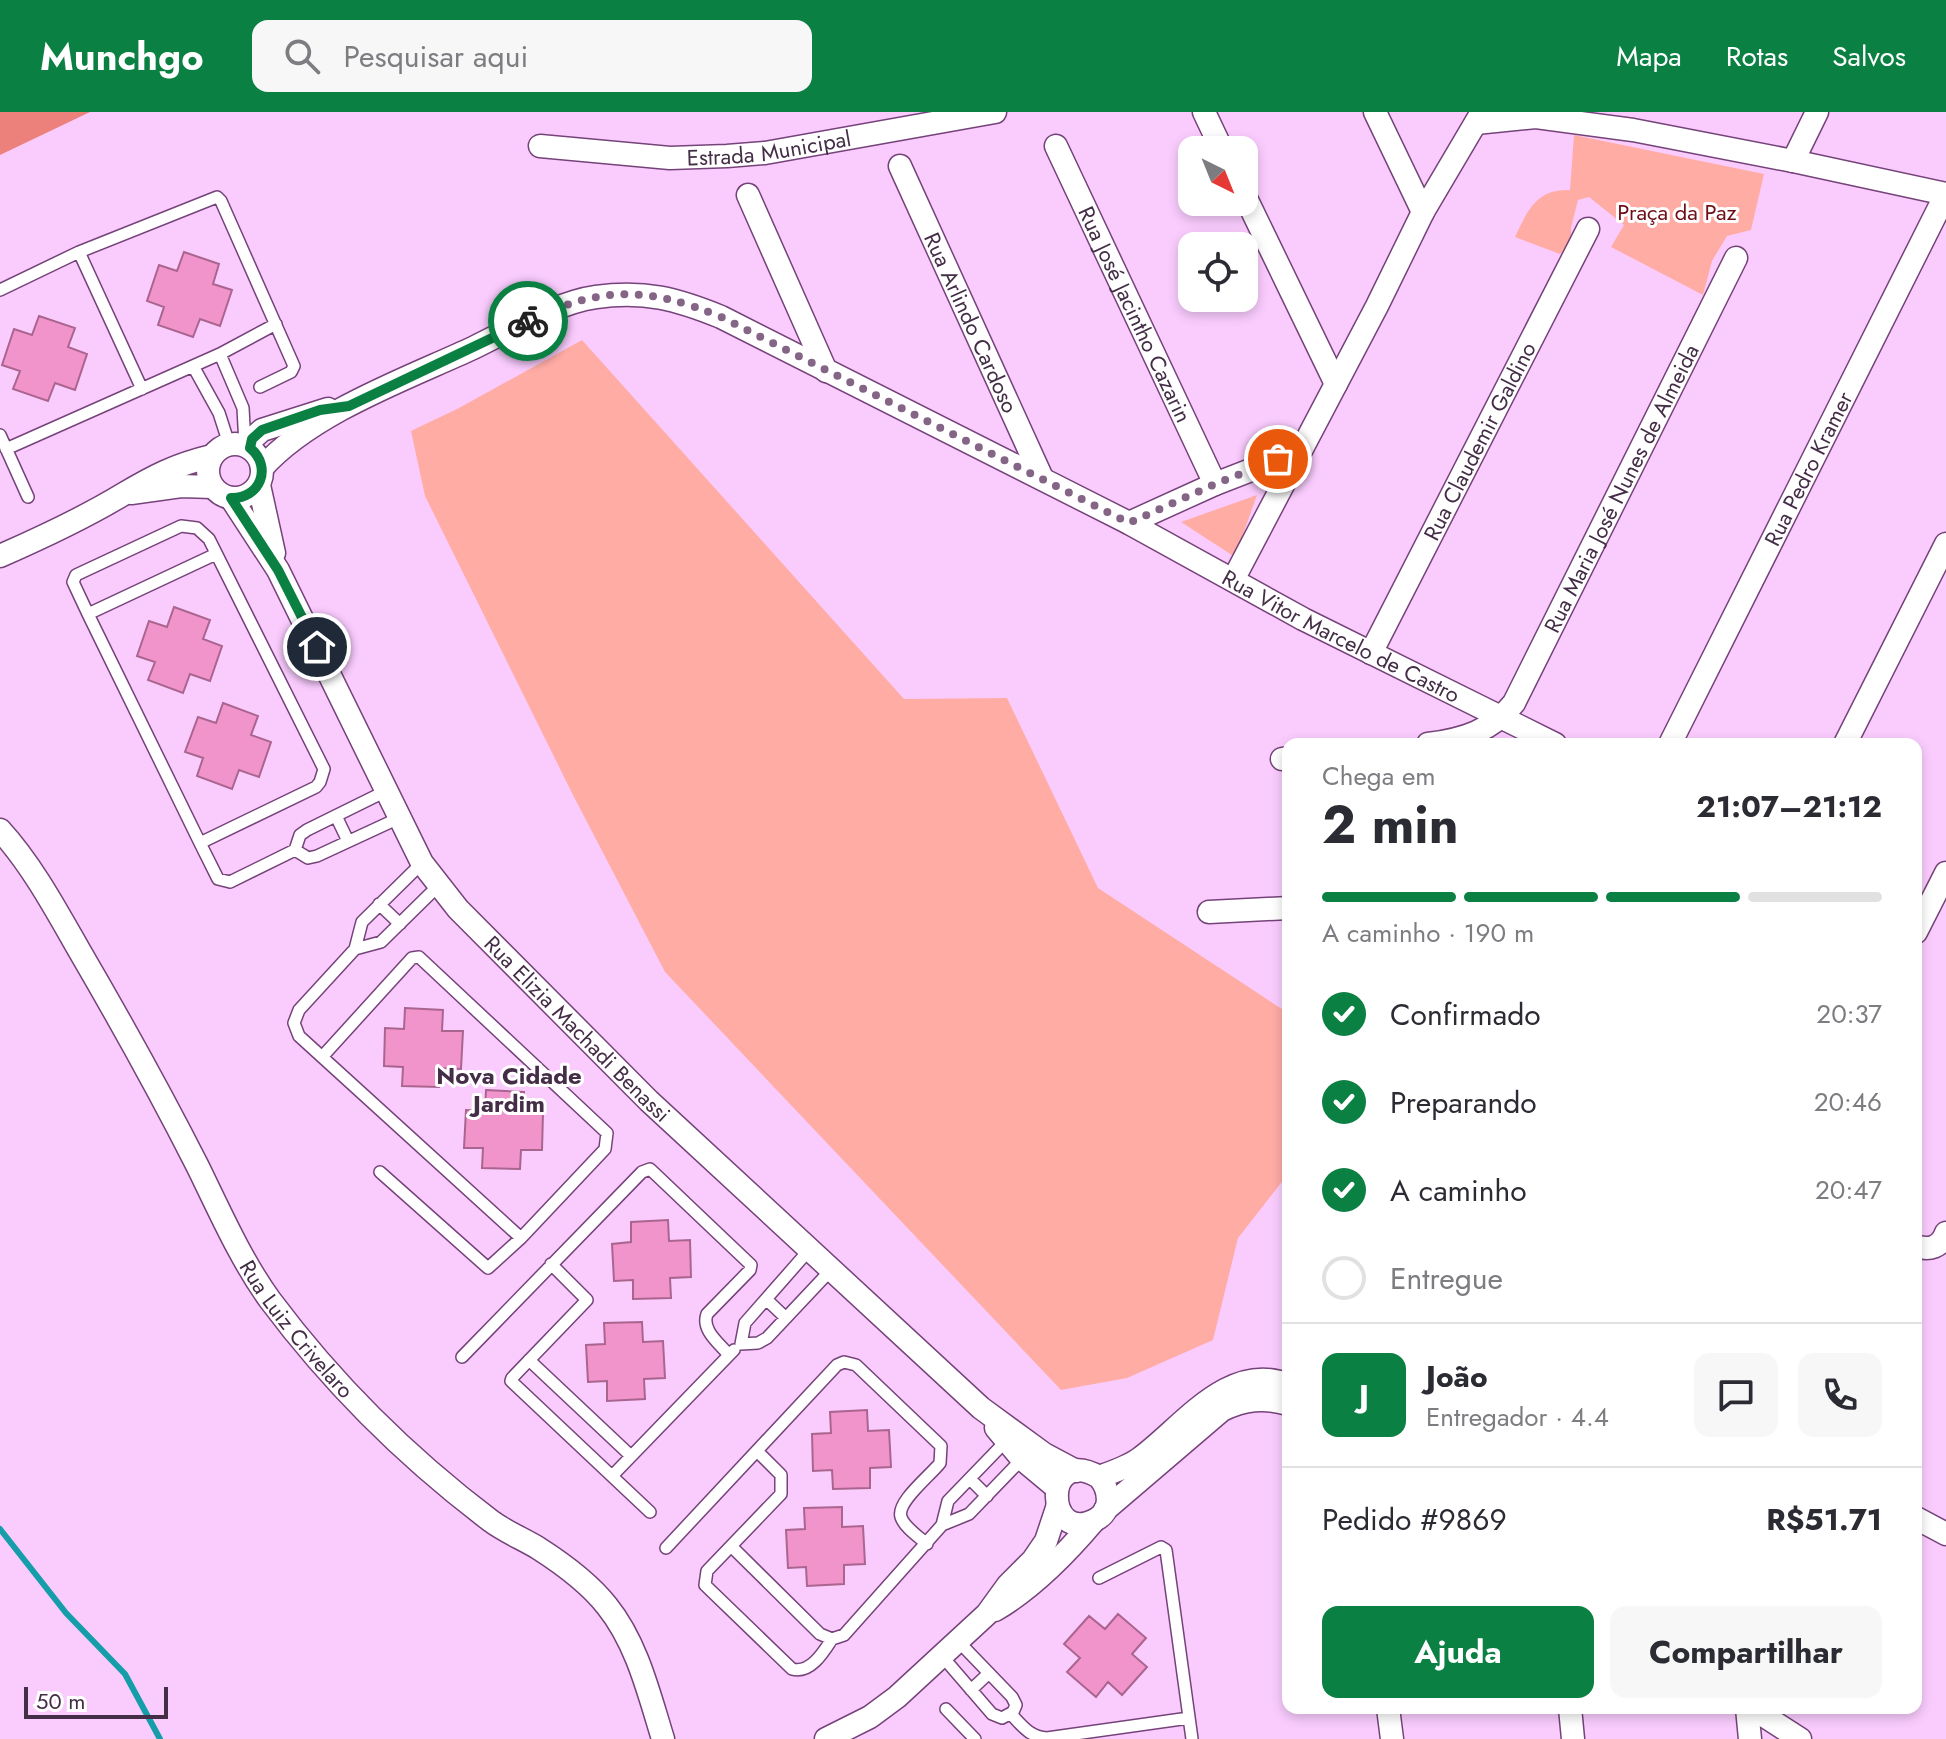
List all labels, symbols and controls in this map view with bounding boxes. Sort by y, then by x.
search box [252,20,812,92]
text: Munchgo [40,29,204,84]
icon: search [280,34,324,78]
text: Pesquisar aqui [344,35,528,78]
text: Mapa [1616,36,1682,77]
text: Rotas [1726,36,1788,77]
text: Salvos [1832,36,1906,77]
street label: Estrada Municipal [686,122,853,173]
north arrow [1178,136,1258,216]
map controls [1178,136,1258,312]
park label: Praça da Paz [1617,196,1737,228]
street label: Rua José Jacintho Cazarin [1071,201,1200,428]
street label: Rua Arlindo Cardoso [916,227,1026,418]
button: locate [1178,232,1258,312]
courier [488,281,568,361]
icon: bike [506,299,550,343]
street label: Rua Claudemir Galdino [1415,336,1544,546]
street label: Rua Maria José Nunes de Almeida [1536,339,1707,638]
street label: Rua Pedro Kramer [1756,386,1861,551]
pin [1244,425,1312,493]
icon: bag [1256,437,1300,481]
street label: Rua Vitor Marcelo de Castro [1216,561,1466,710]
pin [283,613,351,681]
icon: home [295,625,339,669]
text: Chega em [1322,757,1436,795]
text: 21:07–21:12 [1696,785,1882,828]
text: 2 min [1322,787,1459,863]
text: A caminho · 190 m [1322,914,1534,952]
street label: Rua Elizia Machadi Benassi [477,928,678,1129]
icon: check [1322,992,1366,1036]
text: Confirmado [1390,993,1541,1036]
text: 20:37 [1816,995,1882,1033]
district label: Nova Cidade Jardim [436,1058,582,1121]
icon: check [1322,1080,1366,1124]
text: Preparando [1390,1081,1537,1124]
text: 20:46 [1814,1083,1882,1121]
icon: check [1322,1168,1366,1212]
text: A caminho [1390,1169,1527,1212]
text: 20:47 [1815,1171,1882,1209]
street label: Rua Luiz Crivelaro [232,1254,361,1405]
text: Entregue [1390,1257,1503,1300]
button: chat [1694,1353,1778,1437]
button: phone [1798,1353,1882,1437]
text: João [1426,1355,1488,1398]
text: J [1359,1374,1369,1417]
text: Entregador · 4.4 [1426,1398,1609,1436]
text: Pedido #9869 [1322,1498,1507,1541]
text: R$51.71 [1766,1498,1882,1541]
button: Ajuda [1322,1606,1594,1698]
button: Compartilhar [1610,1606,1882,1698]
scale bar [24,1683,168,1719]
text: 50 m [36,1685,85,1717]

